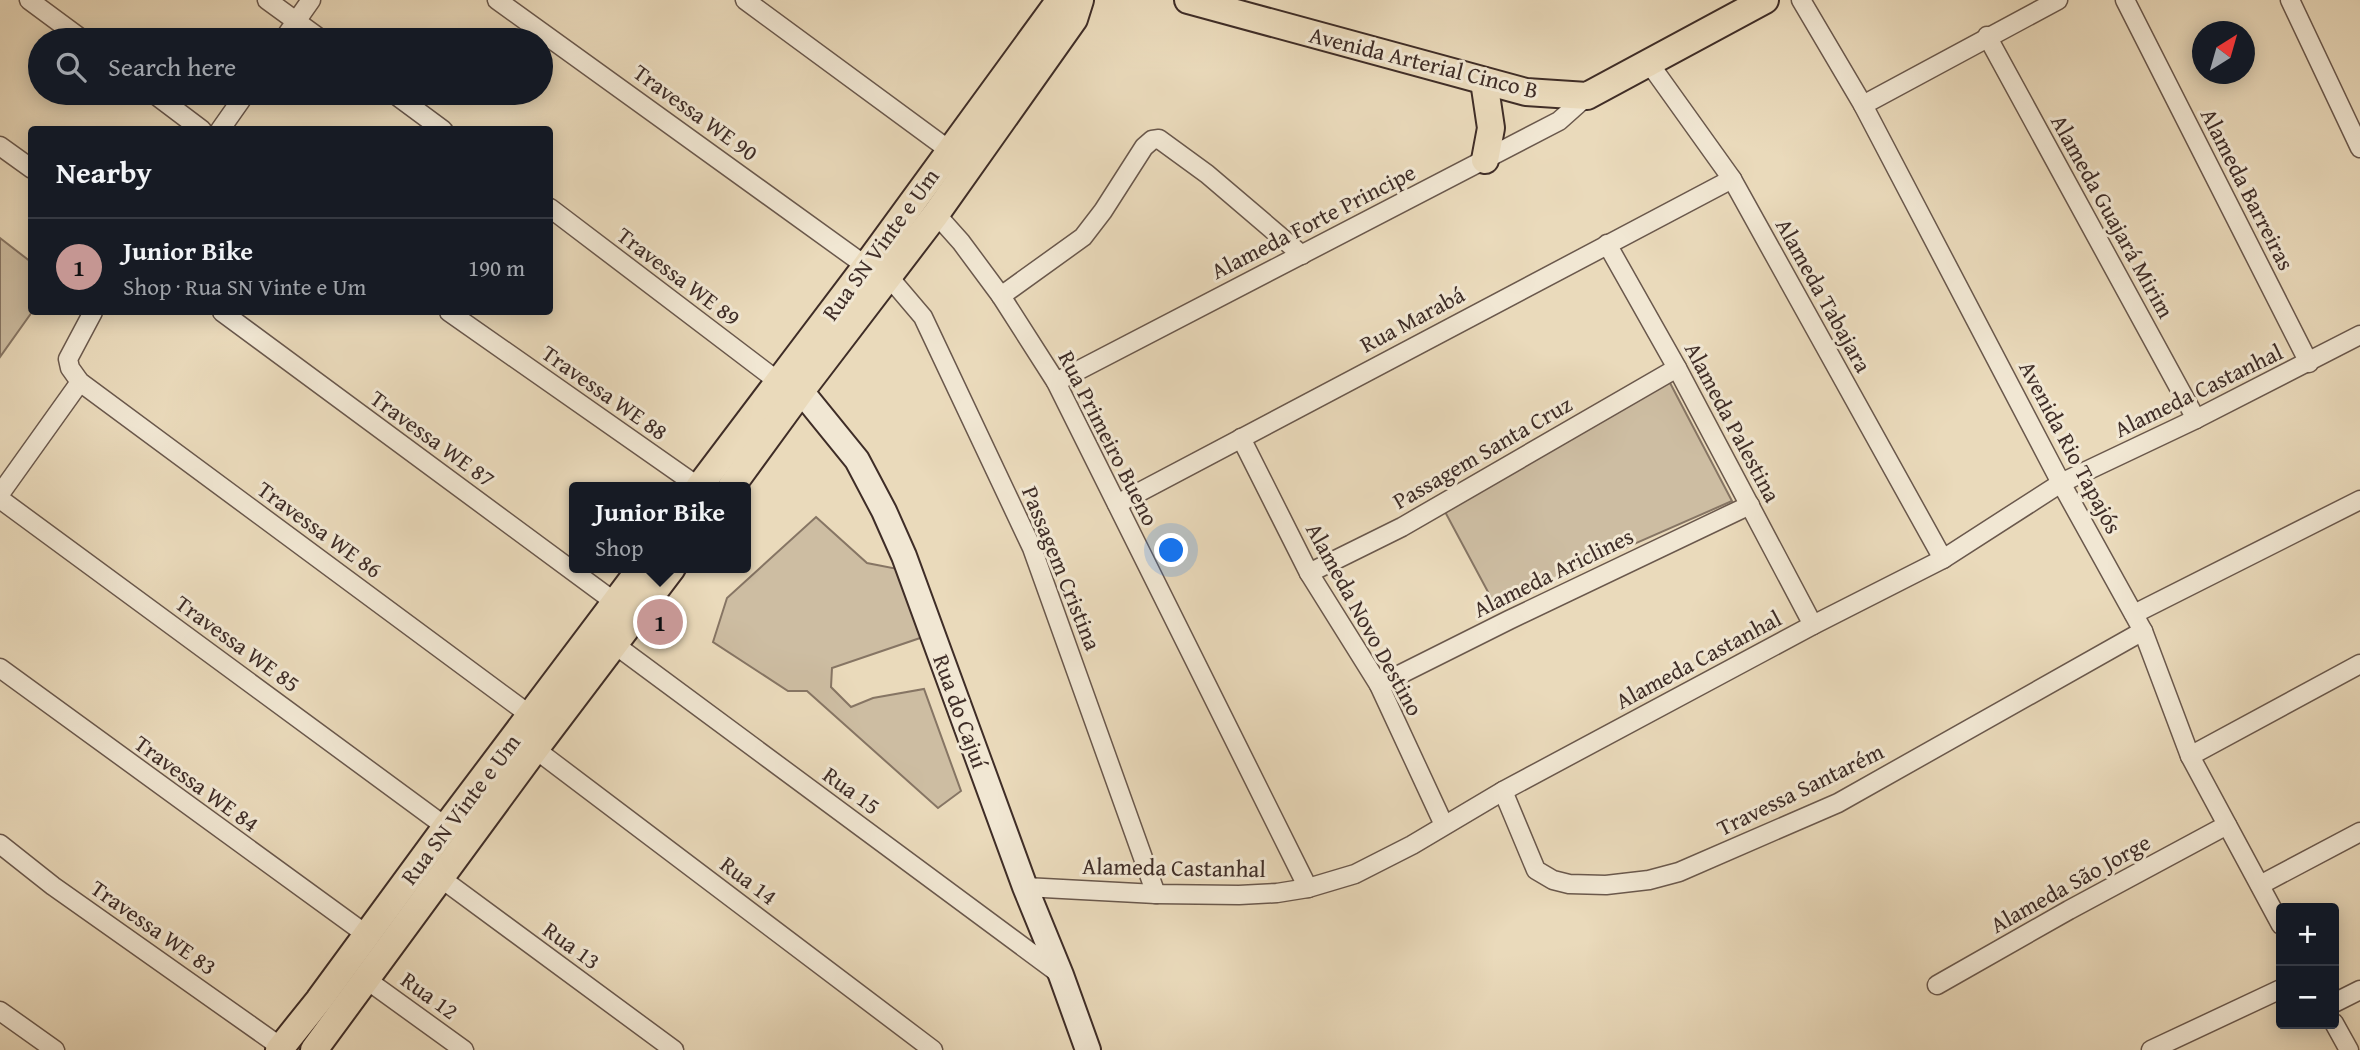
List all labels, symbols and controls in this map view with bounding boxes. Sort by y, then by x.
street label: Avenida Arterial Cinco B [1306,18,1542,106]
north arrow [2192,21,2255,84]
search box [28,28,553,105]
text: Search here [108,47,236,86]
icon: search [52,48,90,86]
street label: Travessa WE 90 [627,55,765,169]
street label: Alameda Barreiras [2193,102,2303,276]
street label: Alameda Guajará Mirim [2043,108,2183,324]
text: Nearby [56,150,152,194]
street label: Alameda Forte Principe [1205,155,1421,287]
street label: Rua SN Vinte e Um [813,161,947,327]
street label: Alameda Tabajara [1768,212,1880,378]
street label: Travessa WE 89 [610,219,748,333]
text: Junior Bike [123,231,253,270]
text: 1 [73,251,85,284]
text: 190 m [468,251,525,284]
text: Shop · Rua SN Vinte e Um [123,270,366,303]
street label: Rua Marabá [1354,278,1470,360]
street label: Alameda Castanhal [2108,335,2288,445]
street label: Travessa WE 88 [535,336,675,448]
street label: Alameda Palestina [1677,336,1789,508]
street label: Rua Primeiro Bueno [1051,345,1167,531]
street label: Avenida Rio Tapajós [2011,355,2131,539]
street label: Travessa WE 87 [364,381,502,495]
street label: Passagem Santa Cruz [1386,387,1578,517]
street label: Travessa WE 86 [251,472,389,586]
street label: Passagem Cristina [1014,481,1110,655]
popup [569,482,751,573]
text: Junior Bike [595,492,725,531]
street label: Alameda Novo Destino [1298,516,1432,722]
street label: Alameda Ariclines [1467,519,1639,625]
text: Shop [595,531,643,564]
your location [1154,533,1188,567]
street label: Travessa WE 85 [169,586,307,700]
pin: 1 [637,596,683,648]
street label: Alameda Castanhal [1609,601,1787,717]
street label: Rua do Cajuí [925,649,997,773]
street label: Travessa WE 84 [128,726,266,840]
street label: Rua SN Vinte e Um [392,727,528,891]
street label: Travessa Santarém [1711,734,1889,844]
street label: Rua 15 [817,758,887,822]
street label: Alameda São Jorge [1984,825,2156,941]
street label: Rua 14 [714,848,784,912]
street label: Alameda Castanhal [1082,849,1266,885]
street label: Travessa WE 83 [84,871,224,983]
map controls [2276,903,2339,1029]
button: + [2276,903,2339,966]
street label: Rua 13 [537,913,607,977]
street label: Rua 12 [395,963,465,1027]
button: − [2276,966,2339,1029]

